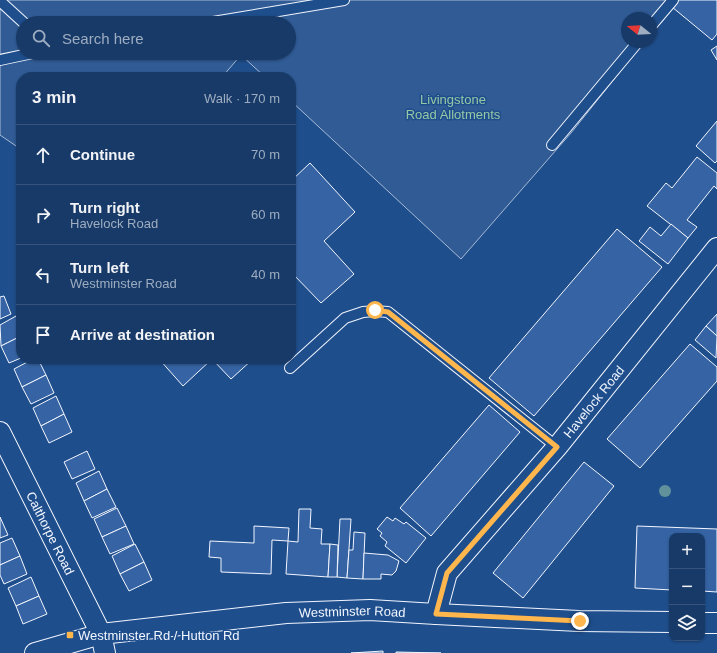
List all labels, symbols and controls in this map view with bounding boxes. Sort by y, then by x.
north arrow [621,12,657,48]
search box [16,16,296,60]
icon: search [30,27,52,49]
text: Search here [62,30,144,47]
text: 3 min [32,88,76,107]
text: Walk · 170 m [204,91,280,106]
park label: Livingstone Road Allotments [406,92,501,122]
icon: ahead [32,144,54,166]
text: Continue [70,146,135,163]
text: 70 m [251,147,280,162]
text: Turn right [70,199,140,216]
icon: right [32,204,54,226]
text: 60 m [251,207,280,222]
text: Havelock Road [70,216,158,231]
text: Turn left [70,259,129,276]
icon: left [32,264,54,286]
text: 40 m [251,267,280,282]
text: Westminster Road [70,276,177,291]
route start [366,301,384,319]
icon: arrive [32,324,54,346]
text: Arrive at destination [70,326,215,343]
street label: Havelock Road [560,363,627,441]
street label: Calthorpe Road [23,489,77,577]
map controls [669,533,705,641]
button: + [669,533,705,569]
button: − [669,569,705,605]
street label: Westminster Road [298,603,406,621]
button: layers [669,605,705,641]
route end [571,612,589,630]
place label: Westminster Rd / Hutton Rd [78,628,240,643]
marker: Westminster Rd / Hutton Rd [65,630,75,640]

